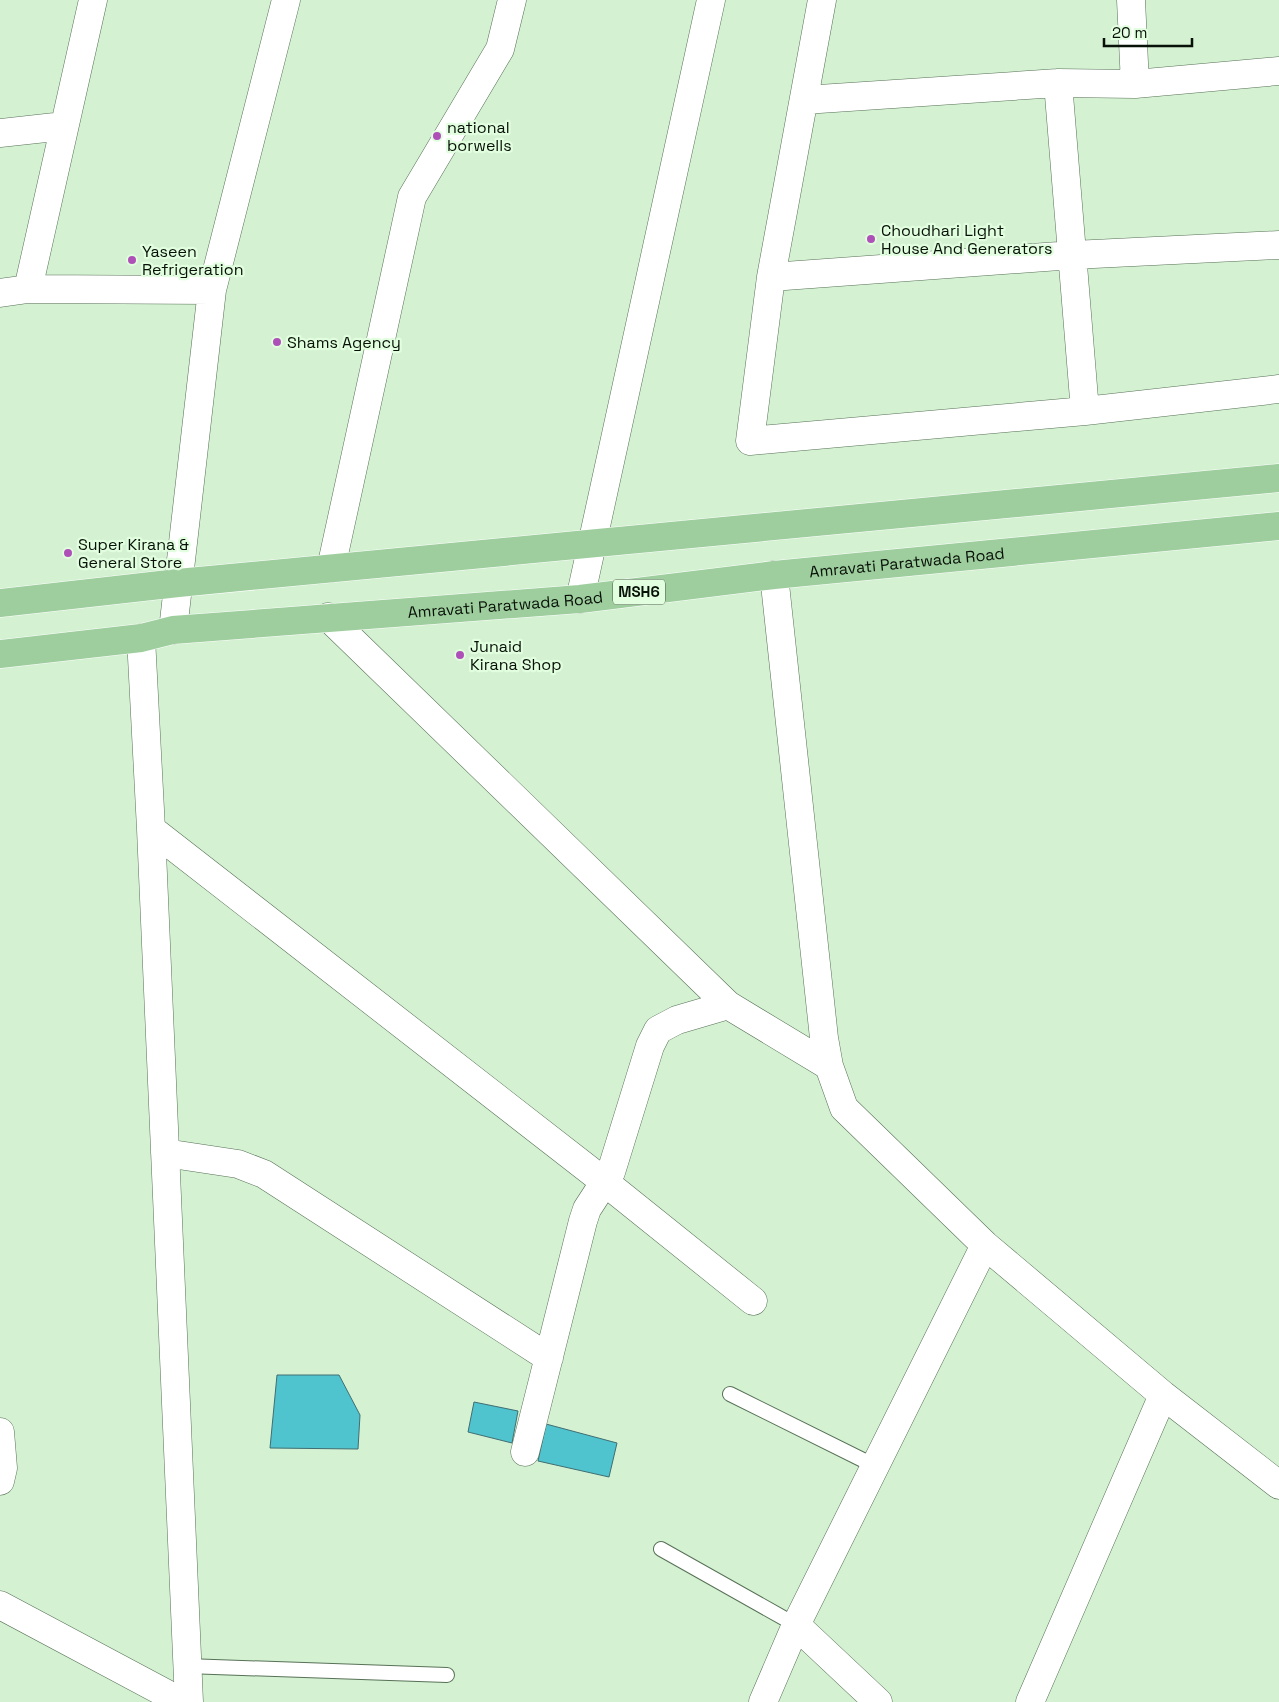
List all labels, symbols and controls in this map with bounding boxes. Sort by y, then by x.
scale bar [1104,15,1192,47]
text: 20 m [1112,23,1147,42]
place label: national borwells [447,117,512,156]
marker: national borwells [431,130,443,142]
place label: Choudhari Light House And Generators [881,220,1052,259]
marker: Choudhari Light House And Generators [865,233,877,245]
place label: Yaseen Refrigeration [142,241,243,280]
marker: Yaseen Refrigeration [126,254,138,266]
place label: Shams Agency [287,332,401,353]
marker: Shams Agency [271,336,283,348]
place label: Super Kirana & General Store [78,534,189,573]
street label: Amravati Paratwada Road [808,543,1005,583]
marker: Super Kirana & General Store [62,547,74,559]
road number: MSH6 [613,580,665,604]
street label: Amravati Paratwada Road [407,586,604,623]
place label: Junaid Kirana Shop [470,636,562,675]
marker: Junaid Kirana Shop [454,649,466,661]

